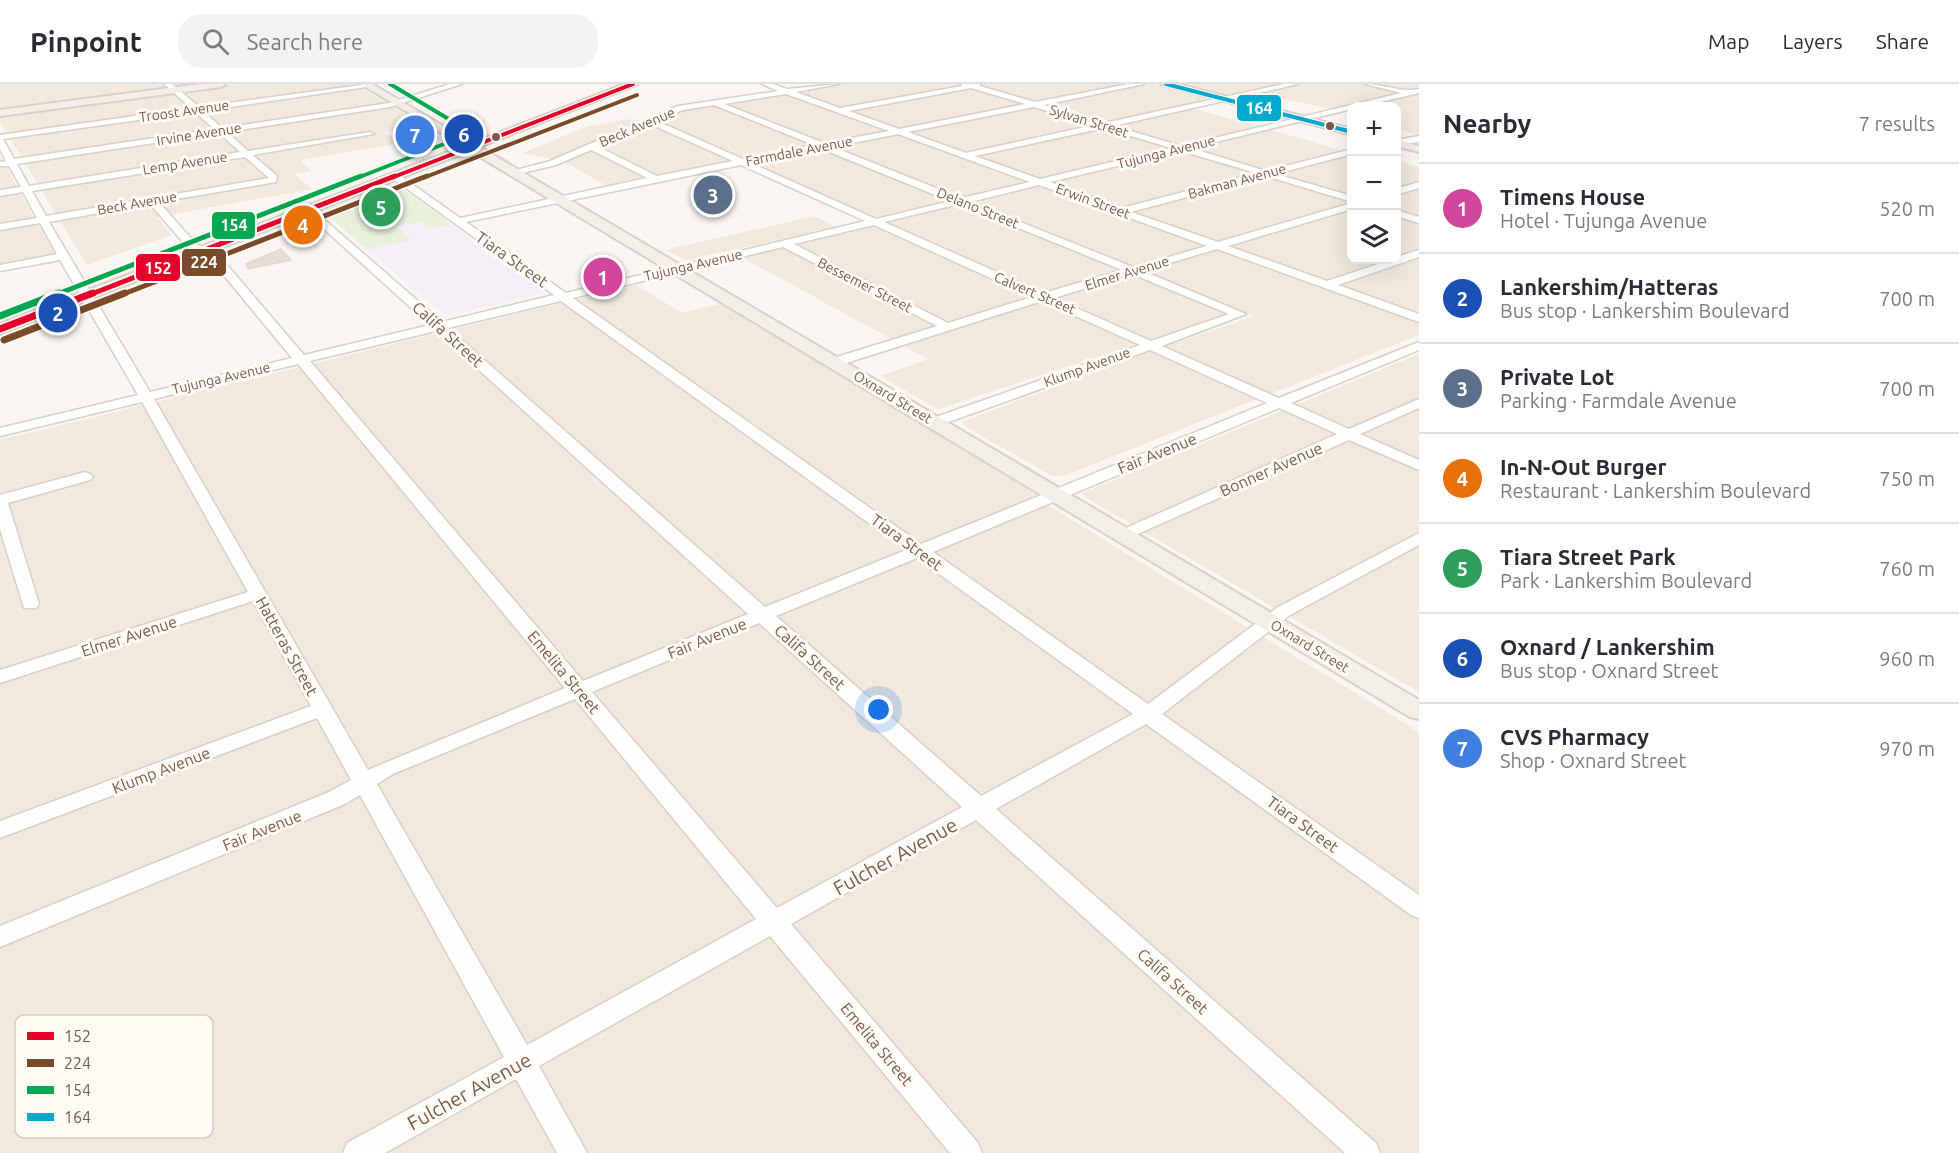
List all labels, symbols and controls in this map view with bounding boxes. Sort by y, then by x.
search box [178,14,598,68]
icon: search [199,25,232,58]
text: Pinpoint [30,26,142,57]
text: Search here [247,29,363,54]
text: Map [1708,29,1749,53]
text: Layers [1782,29,1843,53]
text: Share [1876,29,1929,53]
line badge: 164 [1236,94,1282,122]
street label: Troost Avenue [138,97,230,125]
text: 164 [1245,99,1273,117]
street label: Sylvan Street [1048,101,1131,141]
map controls [1347,102,1401,264]
button: + [1347,102,1401,156]
street label: Beck Avenue [597,104,677,150]
text: Nearby [1443,109,1531,138]
pin: 7 [396,112,434,158]
pin: 6 [444,112,484,156]
text: 7 results [1859,112,1935,135]
street label: Irvine Avenue [156,119,242,149]
unlabelled marker [1324,120,1336,132]
unlabelled marker [490,131,502,143]
street label: Tujunga Avenue [1115,132,1217,172]
street label: Farmdale Avenue [744,133,854,169]
street label: Lemp Avenue [142,148,228,178]
button: − [1347,156,1401,210]
street label: Bakman Avenue [1186,160,1288,202]
pin: 3 [694,172,732,218]
street label: Erwin Street [1054,180,1133,222]
pin: 5 [362,184,400,230]
street label: Delano Street [935,184,1022,232]
text: Timens House [1500,184,1645,209]
street label: Beck Avenue [96,188,178,218]
text: 1 [1457,197,1468,220]
text: 520 m [1879,197,1935,220]
pin: 4 [284,202,322,248]
text: Hotel · Tujunga Avenue [1500,209,1707,232]
button: layers [1347,210,1401,264]
line badge: 154 [211,211,256,240]
text: 154 [220,216,248,234]
street label: Tiara Street [472,228,552,291]
street label: Tujunga Avenue [642,246,744,284]
line badge: 224 [181,248,227,277]
line badge: 152 [135,253,181,282]
text: 224 [190,253,218,271]
street label: Elmer Avenue [1083,253,1171,293]
pin: 1 [584,254,622,300]
street label: Bessemer Street [815,254,915,316]
text: 152 [144,259,172,277]
street label: Calvert Street [992,269,1079,318]
text: Lankershim/Hatteras [1500,274,1718,299]
text: 2 [1457,287,1468,310]
text: 700 m [1879,287,1935,310]
pin: 2 [38,290,78,336]
street label: Califa Street [409,298,488,371]
text: Bus stop · Lankershim Boulevard [1500,299,1790,322]
street label: Klump Avenue [1042,344,1132,390]
street label: Tujunga Avenue [170,359,272,397]
text: Private Lot [1500,364,1614,389]
street label: Oxnard Street [851,367,936,427]
text: 3 [1457,377,1468,400]
text: 700 m [1879,377,1935,400]
text: Parking · Farmdale Avenue [1500,389,1737,412]
street label: Fair Avenue [1115,429,1199,477]
street label: Bonner Avenue [1217,438,1325,500]
text: In-N-Out Burger [1500,454,1667,479]
text: 4 [1457,467,1468,490]
text: 750 m [1879,467,1935,490]
text: Restaurant · Lankershim Boulevard [1500,479,1811,502]
street label: Tiara Street [868,510,947,574]
text: Tiara Street Park [1500,544,1676,569]
text: 5 [1457,557,1468,580]
text: 760 m [1879,557,1935,580]
text: Park · Lankershim Boulevard [1500,569,1752,592]
street label: Hatteras Street [252,593,322,699]
street label: Elmer Avenue [79,612,179,660]
street label: Fair Avenue [665,614,749,662]
street label: Oxnard Street [1268,616,1353,676]
street label: Califa Street [771,621,850,694]
street label: Emelita Street [524,627,604,718]
text: Oxnard / Lankershim [1500,634,1715,659]
text: 6 [1457,647,1468,670]
text: 960 m [1879,647,1935,670]
text: Bus stop · Oxnard Street [1500,659,1718,682]
your location [864,695,893,724]
text: CVS Pharmacy [1500,724,1649,749]
text: 7 [1457,737,1468,760]
text: 970 m [1879,737,1935,760]
street label: Klump Avenue [109,743,213,797]
text: Shop · Oxnard Street [1500,749,1686,772]
street label: Tiara Street [1264,792,1343,856]
street label: Fair Avenue [220,806,304,854]
street label: Fulcher Avenue [829,812,961,900]
street label: Califa Street [1134,945,1213,1018]
street label: Emelita Street [837,999,917,1090]
legend [15,1015,213,1138]
text: 152 [64,1027,91,1045]
street label: Fulcher Avenue [403,1047,535,1135]
text: 224 [64,1054,91,1072]
text: 154 [64,1081,91,1099]
text: 164 [64,1108,91,1126]

